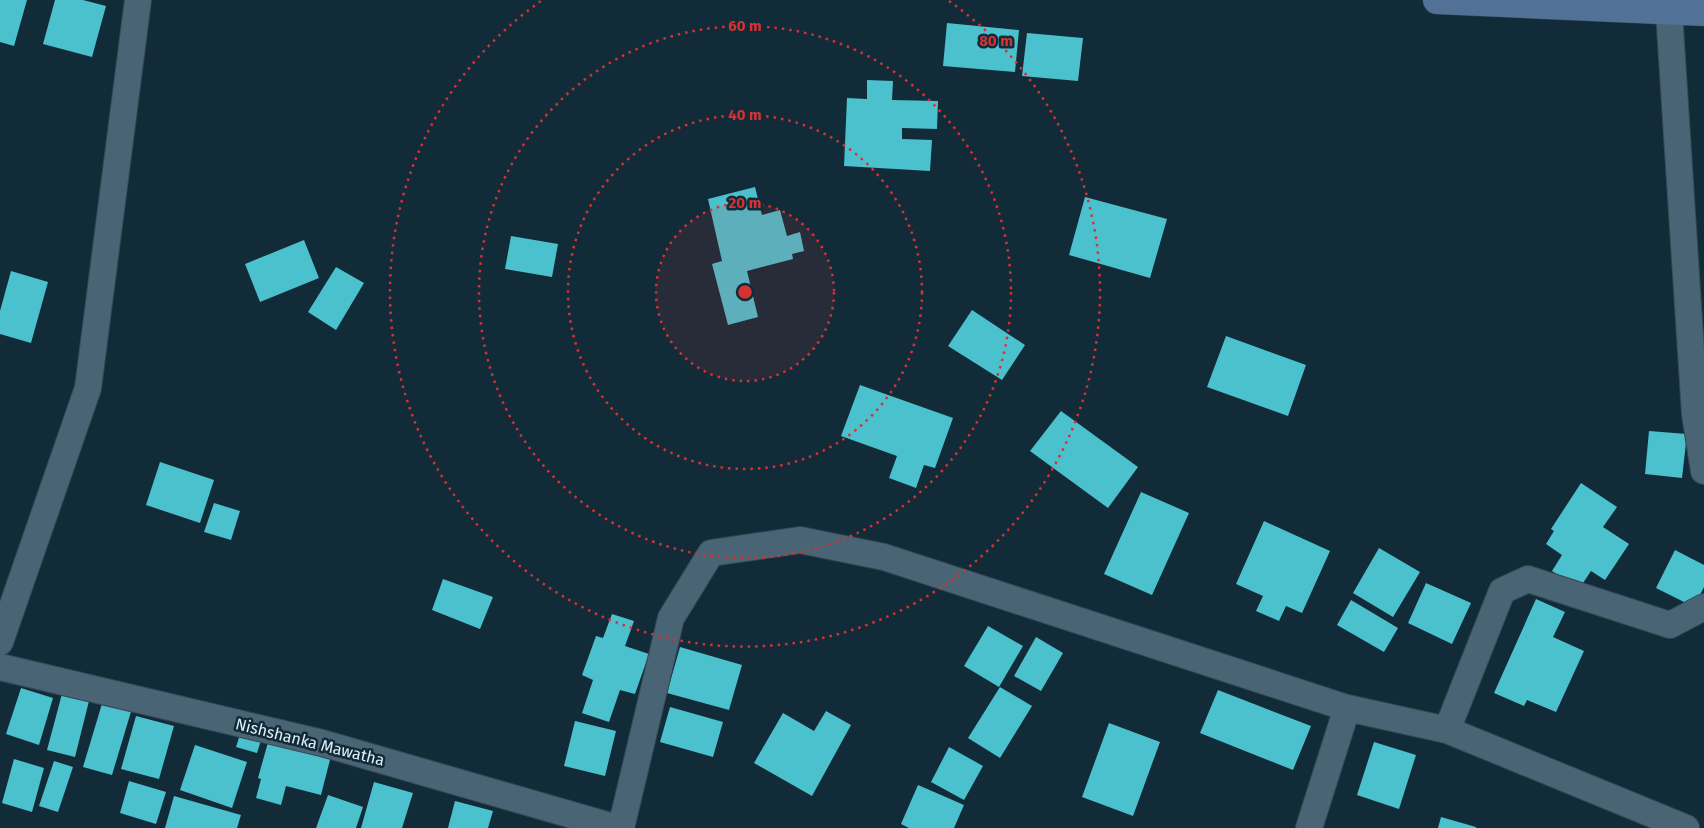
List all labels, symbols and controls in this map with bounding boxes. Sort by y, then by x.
text: 60 m [728,17,762,35]
text: 80 m [979,32,1013,50]
text: 40 m [728,106,762,124]
text: 20 m [729,194,761,212]
centre of rings [736,283,754,301]
street label: Nishshanka Mawatha [233,714,387,770]

